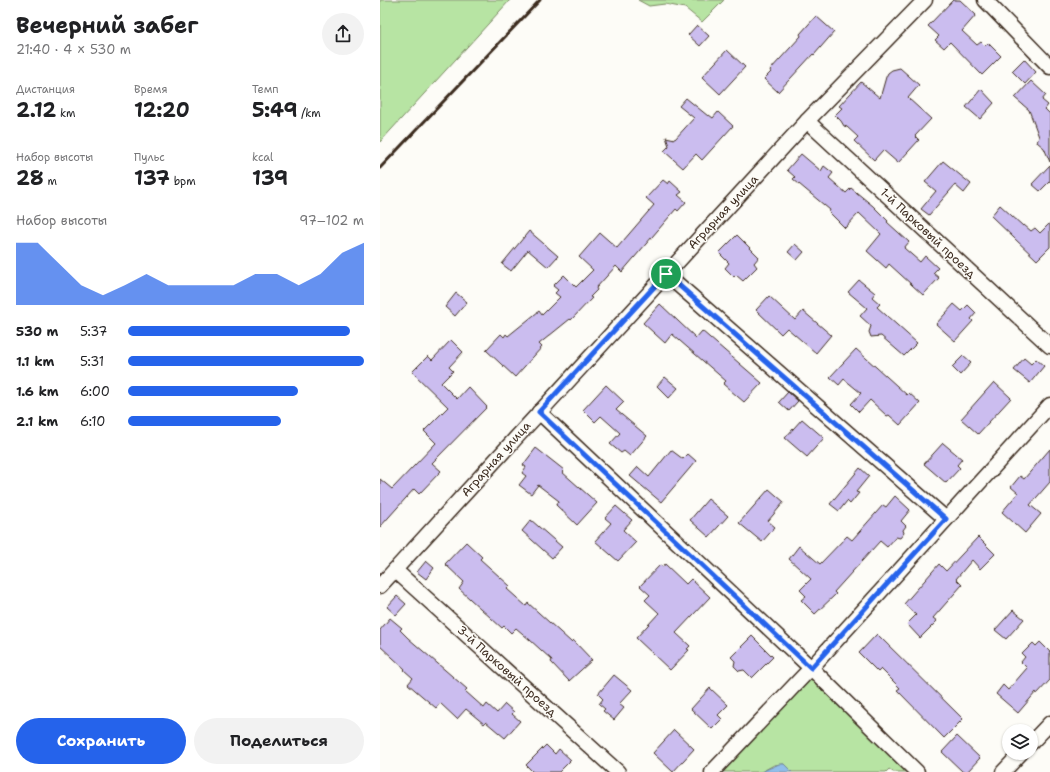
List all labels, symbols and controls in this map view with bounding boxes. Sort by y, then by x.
text: Вечерний забег [16,11,198,40]
button: share [322,13,364,55]
text: 21:40 · 4 × 530 m [16,41,131,58]
text: Дистанция [16,82,75,97]
text: Время [134,82,168,97]
text: Темп [252,82,279,97]
text: 2.12 [16,97,56,123]
text: 12:20 [134,97,190,123]
text: 5:49 [252,97,297,123]
text: km [56,106,76,121]
text: /km [297,106,321,121]
text: Набор высоты [16,150,93,165]
text: Пульс [134,150,165,165]
text: kcal [252,150,273,165]
text: 28 [16,165,44,191]
text: 137 [134,165,170,191]
text: 139 [252,165,288,191]
street label: Аграрная улица [684,171,762,253]
text: m [44,174,57,189]
text: bpm [170,174,196,189]
street label: 1-й Парковый проезд [877,184,980,282]
text: Набор высоты [16,212,107,229]
text: 97–102 m [299,212,364,229]
pin [649,257,683,291]
icon: arrive [655,263,677,285]
text: 530 m [16,323,58,340]
text: 5:37 [80,323,107,340]
text: 1.1 km [16,353,54,370]
text: 5:31 [80,353,104,370]
text: 1.6 km [16,383,59,400]
text: 6:00 [80,383,110,400]
text: 2.1 km [16,413,58,430]
text: 6:10 [80,413,105,430]
street label: Аграрная улица [458,418,534,500]
street label: 3-й Парковый проезд [454,622,561,720]
button: Сохранить [16,718,186,764]
button: Поделиться [194,718,364,764]
map controls [1002,724,1038,760]
button: layers [1002,724,1038,760]

